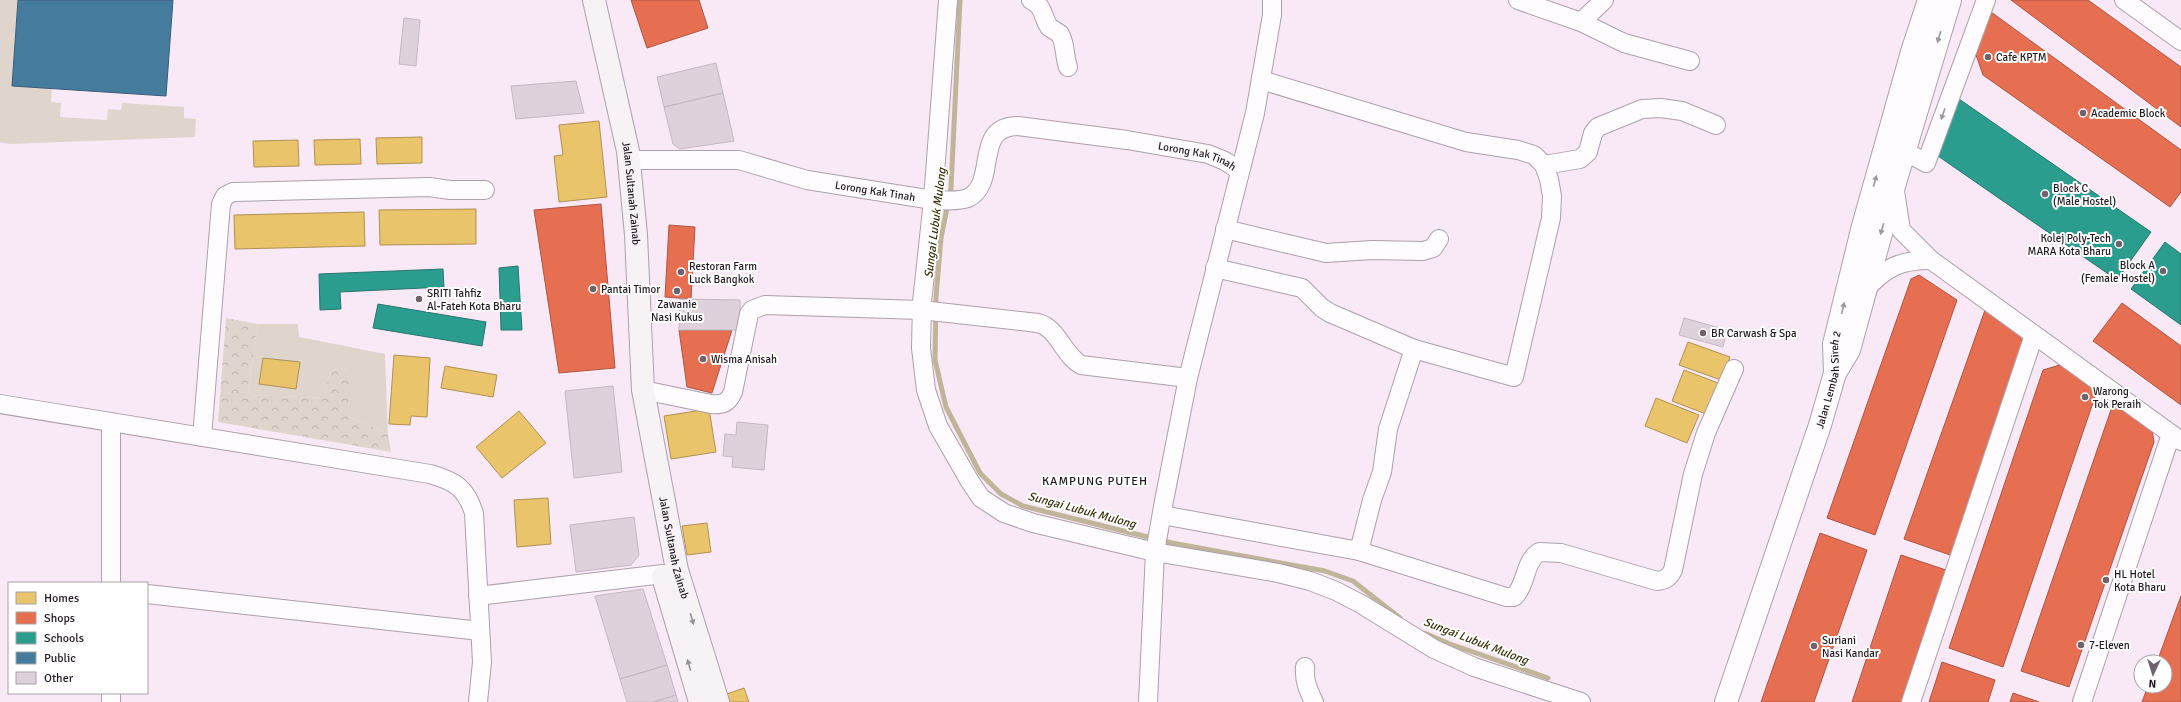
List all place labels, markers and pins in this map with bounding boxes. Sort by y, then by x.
place label: Cafe KPTM [1996,51,2047,64]
marker: Cafe KPTM [1983,52,1993,62]
place label: Academic Block [2091,107,2166,120]
marker: Academic Block [2078,108,2088,118]
place label: Block C (Male Hostel) [2053,182,2116,208]
marker: Block C (Male Hostel) [2040,189,2050,199]
place label: Kolej Poly-Tech MARA Kota Bharu [2028,232,2111,258]
marker: Kolej Poly-Tech MARA Kota Bharu [2114,239,2124,249]
place label: Block A (Female Hostel) [2081,259,2155,285]
place label: Restoran Farm Luck Bangkok [689,260,757,286]
marker: Block A (Female Hostel) [2158,266,2168,276]
marker: Restoran Farm Luck Bangkok [676,267,686,277]
place label: Pantai Timor [601,283,660,296]
marker: Pantai Timor [588,284,598,294]
marker: Zawanie Nasi Kukus [672,286,682,296]
place label: SRITI Tahfiz Al-Fateh Kota Bharu [427,287,521,313]
marker: SRITI Tahfiz Al-Fateh Kota Bharu [414,294,424,304]
place label: Zawanie Nasi Kukus [651,298,703,324]
place label: BR Carwash & Spa [1711,327,1797,340]
marker: BR Carwash & Spa [1698,328,1708,338]
place label: Wisma Anisah [711,353,777,366]
marker: Wisma Anisah [698,354,708,364]
place label: Warong Tok Peraih [2093,385,2141,411]
marker: Warong Tok Peraih [2080,392,2090,402]
place label: HL Hotel Kota Bharu [2114,568,2166,594]
marker: HL Hotel Kota Bharu [2101,575,2111,585]
place label: Suriani Nasi Kandar [1822,634,1879,660]
place label: 7-Eleven [2089,639,2130,652]
marker: 7-Eleven [2076,640,2086,650]
marker: Suriani Nasi Kandar [1809,641,1819,651]

